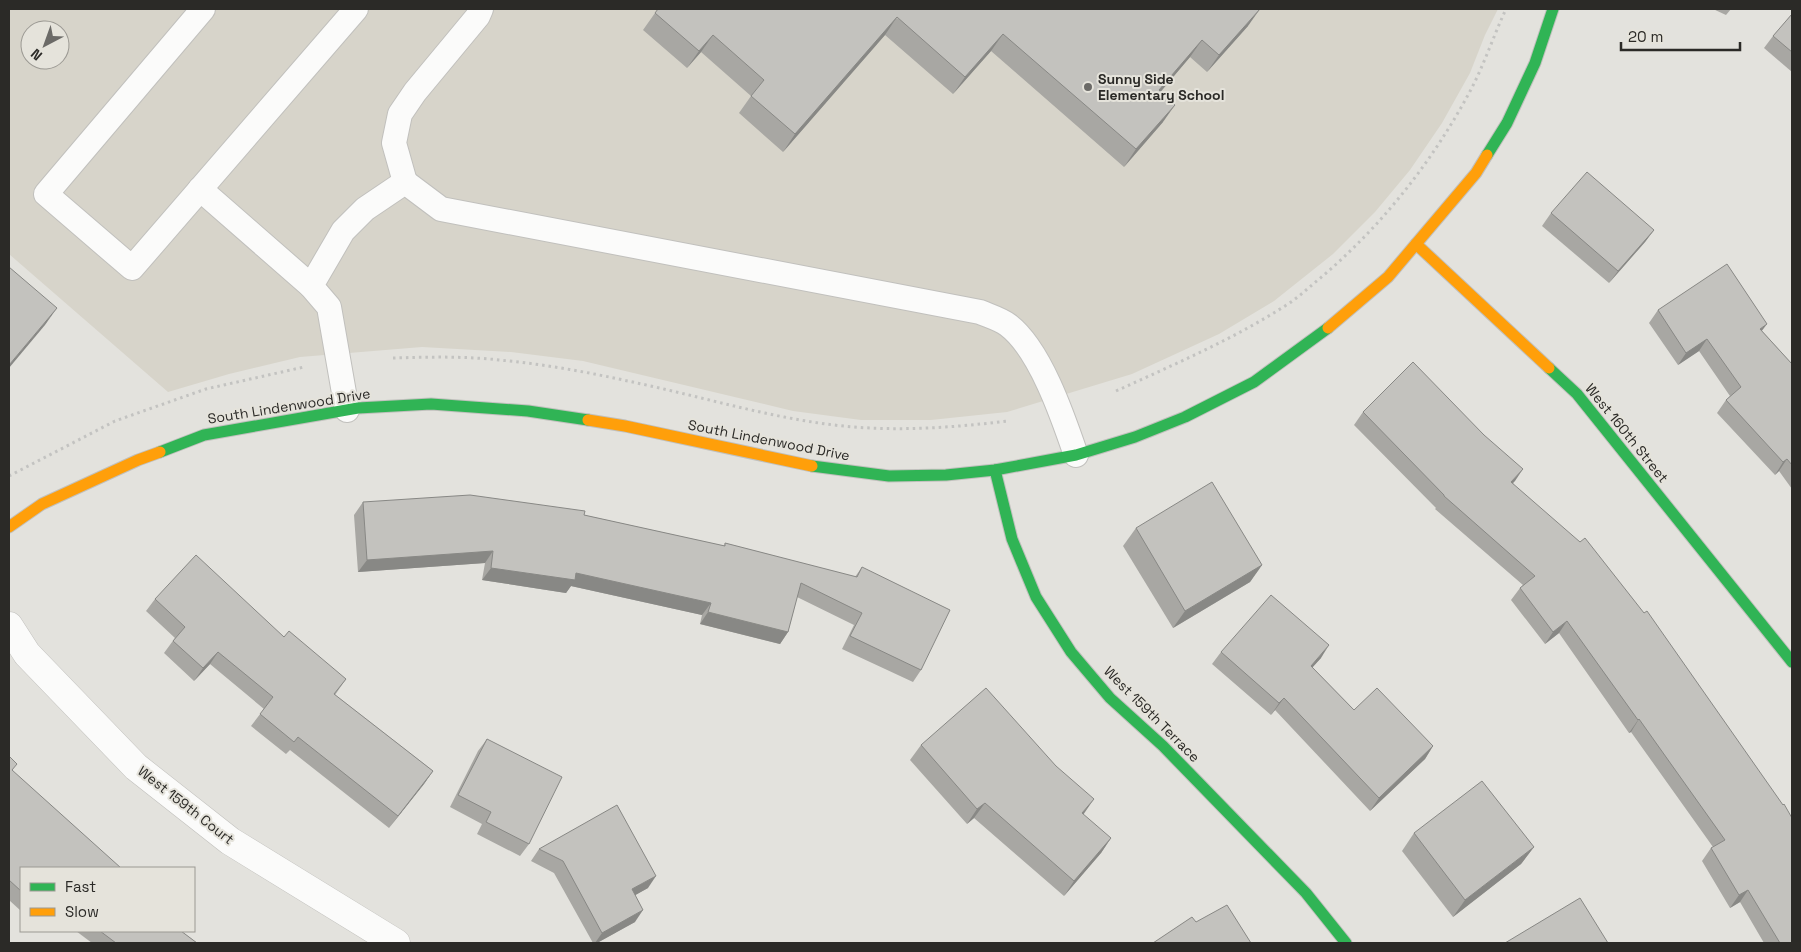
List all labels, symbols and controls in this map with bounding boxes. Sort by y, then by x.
north arrow [20,20,70,70]
scale bar [1621,20,1740,52]
text: 20 m [1628,27,1663,46]
text: N [27,45,46,65]
place label: Sunny Side Elementary School [1098,70,1224,104]
marker: Sunny Side Elementary School [1082,81,1094,93]
street label: West 160th Street [1581,380,1673,486]
street label: South Lindenwood Drive [206,384,372,428]
street label: South Lindenwood Drive [687,415,851,465]
street label: West 159th Terrace [1100,662,1204,766]
street label: West 159th Court [134,762,238,848]
legend [20,867,195,932]
text: Fast [65,877,96,896]
text: Slow [65,902,99,921]

